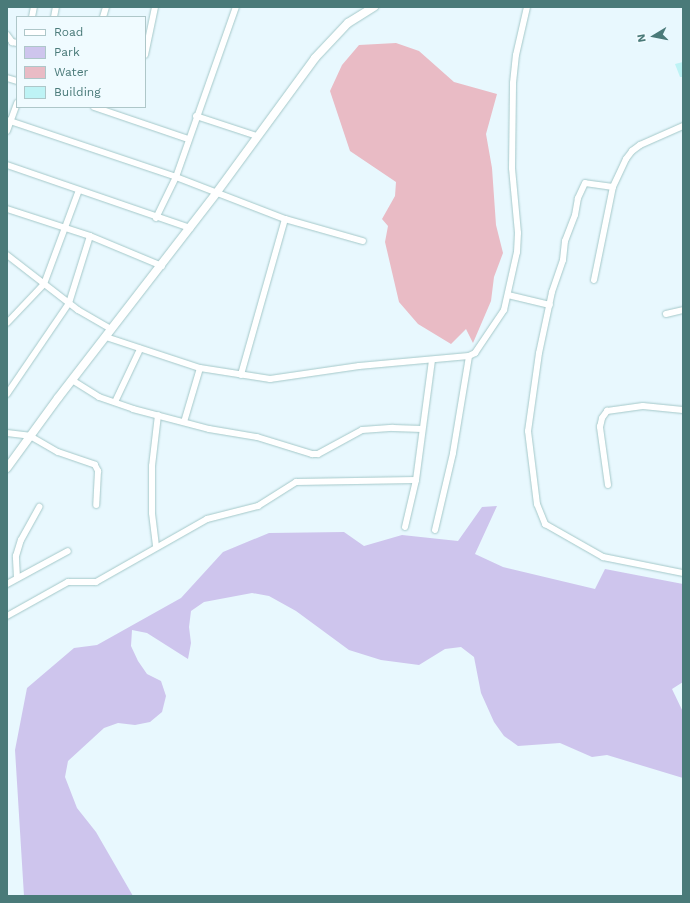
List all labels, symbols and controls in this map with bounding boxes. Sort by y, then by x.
legend [16,16,146,108]
north arrow [634,16,674,56]
text: Road [54,25,83,39]
text: N [635,33,649,43]
text: Park [54,45,80,59]
text: Water [54,65,88,79]
text: Building [54,85,101,99]

